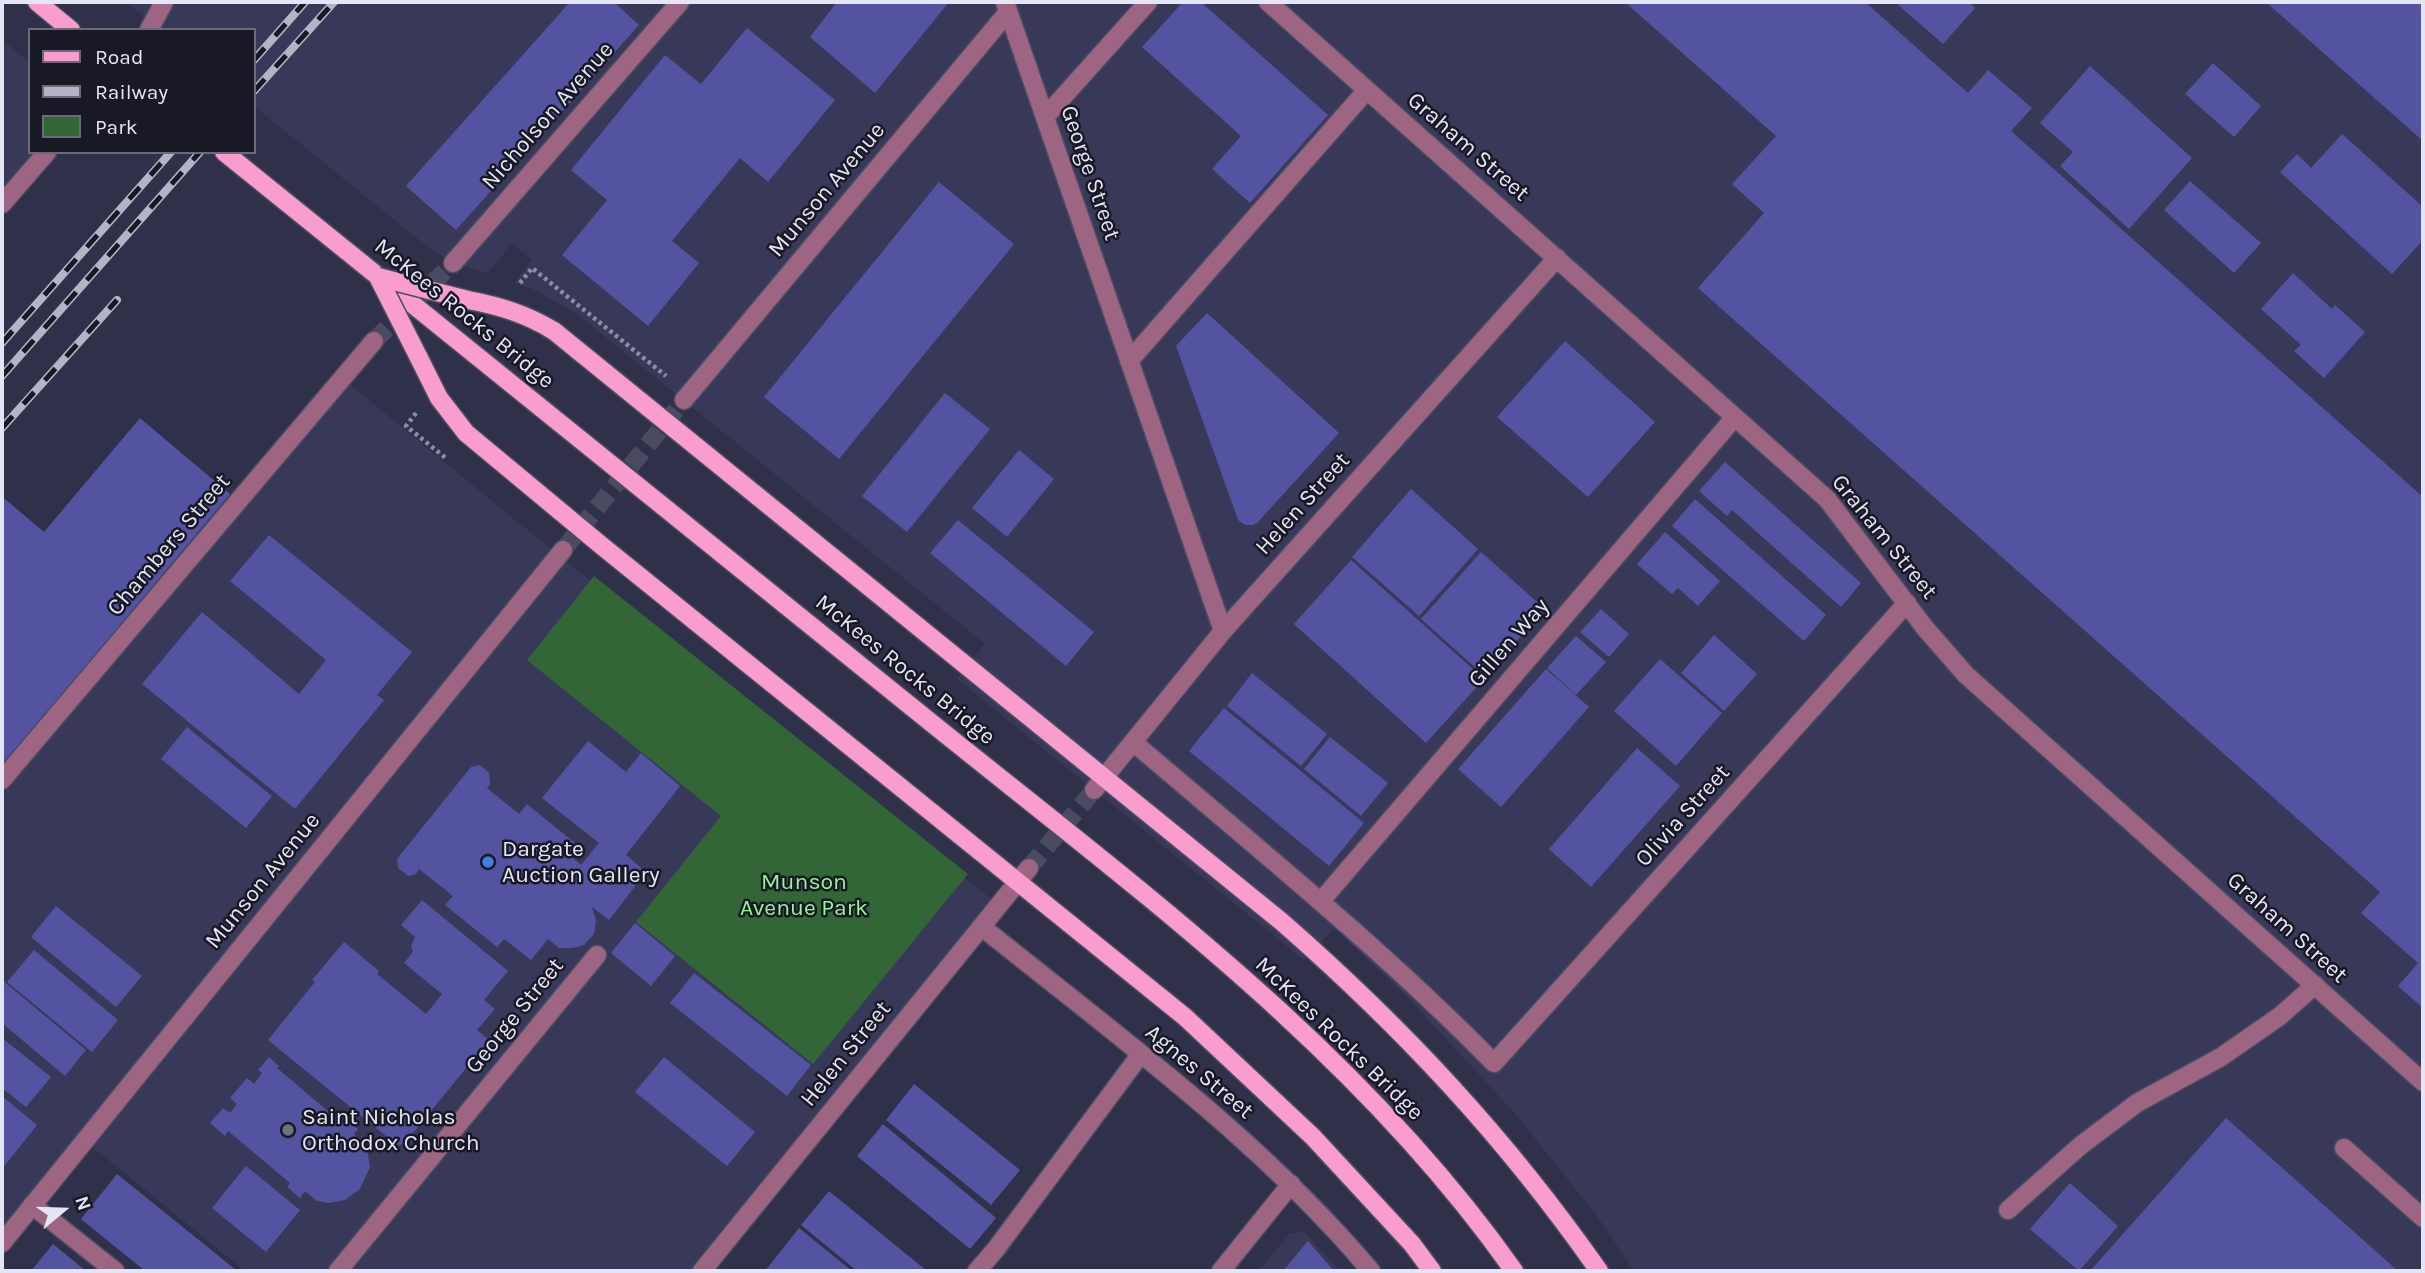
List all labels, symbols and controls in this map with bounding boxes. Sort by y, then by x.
legend [28,28,256,154]
street label: Nicholson Avenue [476,36,620,196]
text: Road [95,45,143,69]
text: Railway [95,80,168,104]
street label: Graham Street [1401,87,1535,207]
street label: George Street [1054,102,1126,244]
text: Park [95,115,138,139]
street label: Munson Avenue [763,117,891,263]
street label: McKees Rocks Bridge [369,233,559,395]
street label: Helen Street [1250,447,1356,561]
street label: Chambers Street [102,468,236,622]
street label: Graham Street [1825,469,1943,605]
street label: McKees Rocks Bridge [810,589,1000,751]
street label: Gillen Way [1463,593,1555,693]
street label: Olivia Street [1630,759,1736,873]
street label: Munson Avenue [200,807,326,955]
place label: Dargate Auction Gallery [502,835,660,889]
marker: Dargate Auction Gallery [480,854,496,870]
street label: Graham Street [2221,867,2353,989]
park label: Munson Avenue Park [740,868,868,922]
street label: McKees Rocks Bridge [1249,951,1429,1127]
street label: George Street [460,953,570,1079]
street label: Helen Street [795,996,897,1112]
street label: Agnes Street [1139,1019,1259,1125]
place label: Saint Nicholas Orthodox Church [302,1103,480,1157]
marker: Saint Nicholas Orthodox Church [280,1122,296,1138]
north arrow [28,1175,98,1245]
text: N [70,1193,95,1213]

